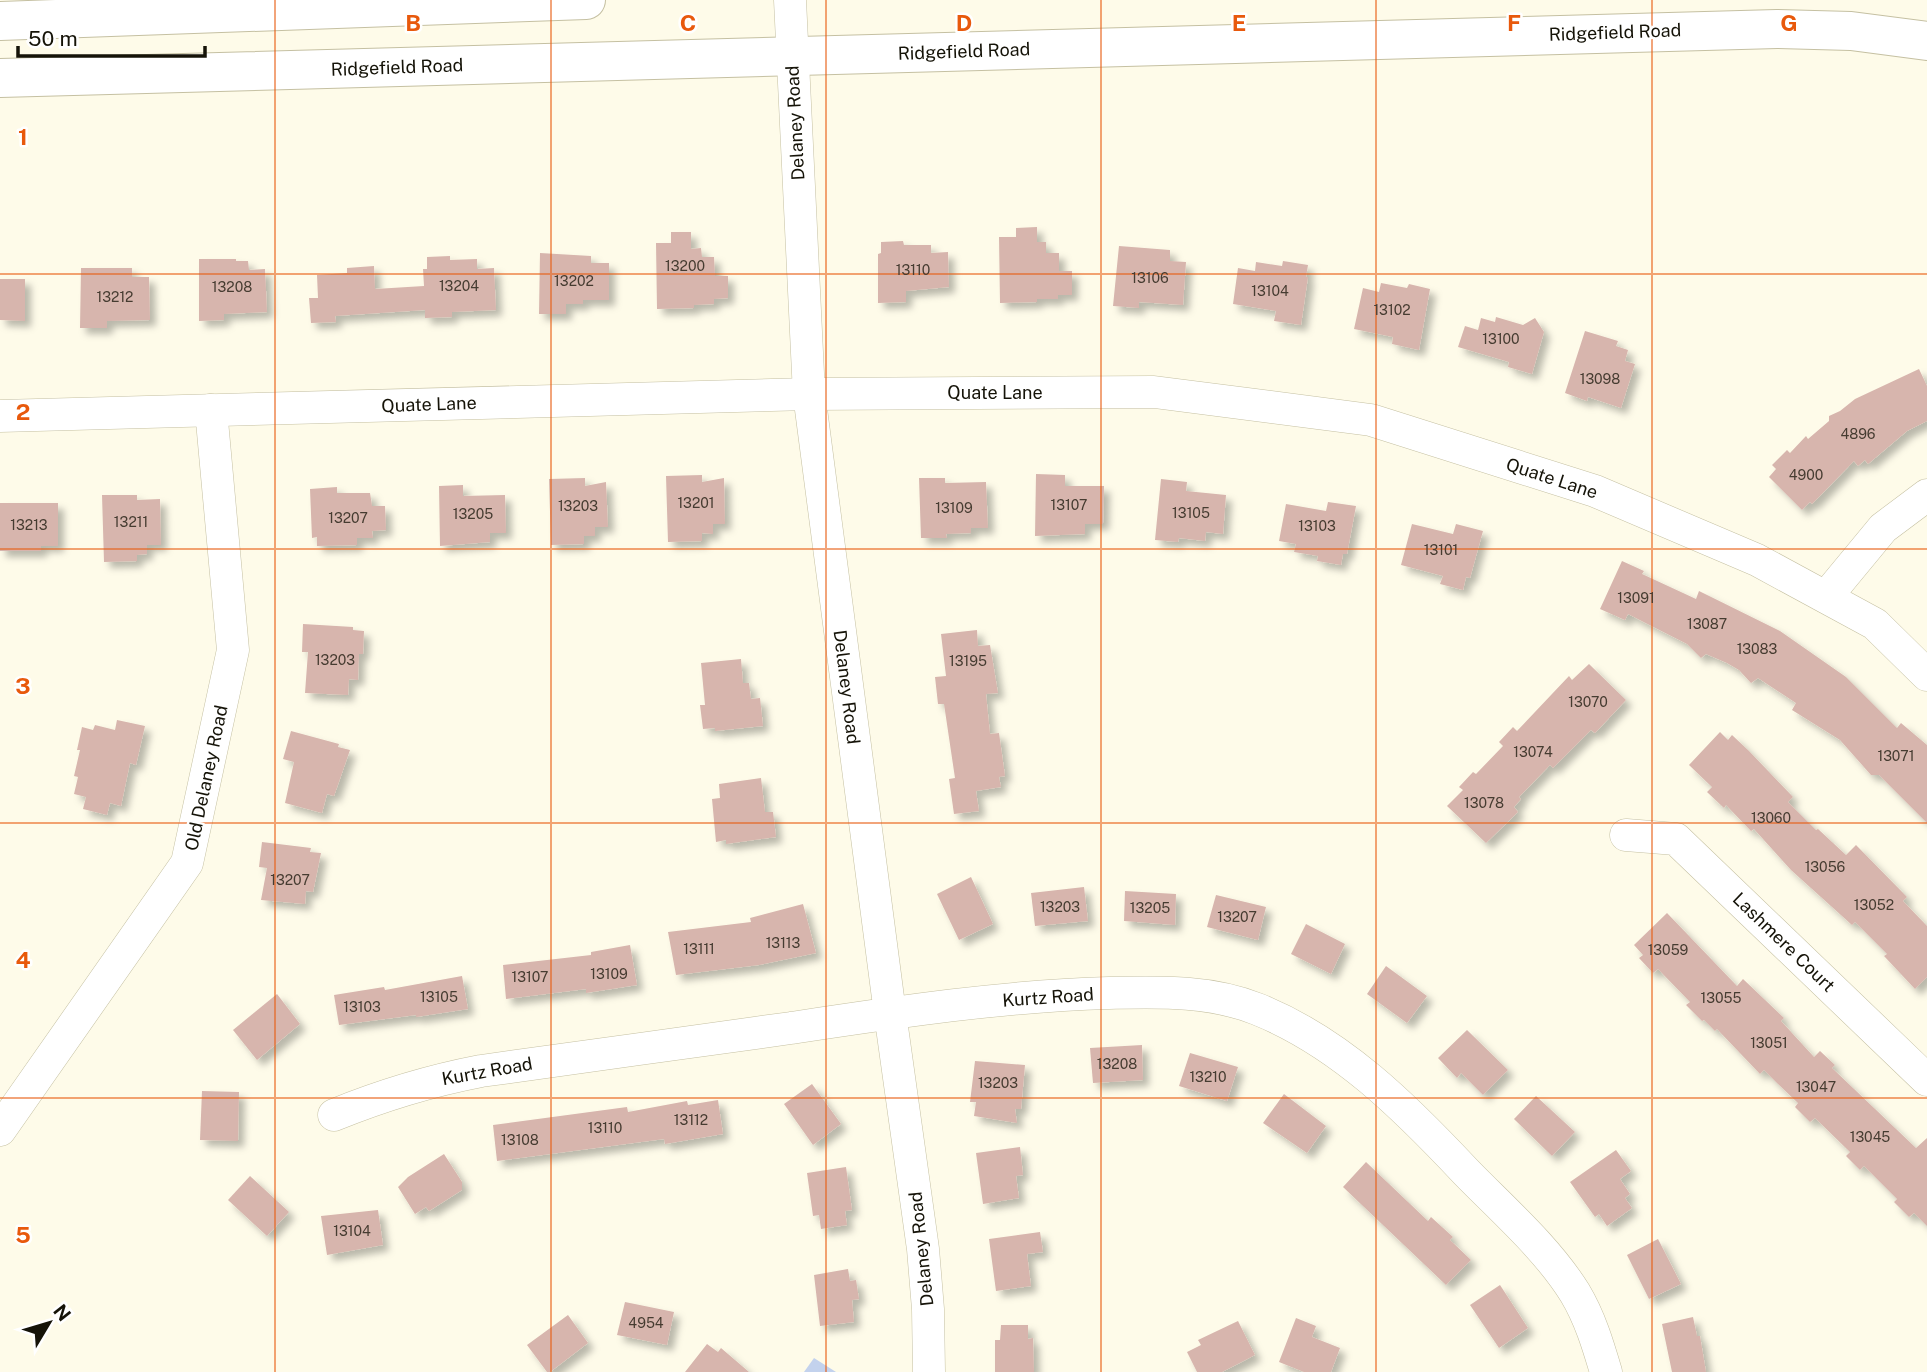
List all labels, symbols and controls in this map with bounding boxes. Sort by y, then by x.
text: B [405,9,421,36]
text: C [680,9,696,36]
text: D [956,9,972,36]
text: E [1232,9,1246,36]
text: F [1507,9,1521,36]
text: G [1780,9,1798,36]
scale bar [18,14,205,58]
street label: Ridgefield Road [1548,19,1682,45]
text: 50 m [28,26,78,51]
street label: Ridgefield Road [897,38,1031,64]
street label: Ridgefield Road [330,54,464,80]
street label: Delaney Road [782,65,808,181]
text: 1 [18,123,28,150]
house number: 13200 [665,258,705,274]
house number: 13110 [896,262,930,278]
house number: 13106 [1131,270,1169,286]
house number: 13202 [554,273,594,289]
house number: 13204 [439,278,479,294]
house number: 13208 [212,279,252,295]
house number: 13104 [1251,283,1289,299]
house number: 13212 [97,289,133,305]
house number: 13102 [1373,302,1411,318]
house number: 13100 [1482,331,1520,347]
house number: 13098 [1580,371,1620,387]
street label: Quate Lane [947,382,1043,403]
street label: Quate Lane [381,392,477,416]
text: 2 [16,398,30,425]
house number: 4896 [1840,426,1876,442]
street label: Quate Lane [1503,453,1601,503]
house number: 4900 [1789,467,1823,483]
house number: 13201 [677,495,715,511]
house number: 13107 [1051,497,1087,513]
house number: 13203 [558,498,598,514]
house number: 13109 [935,500,973,516]
house number: 13105 [1172,505,1210,521]
house number: 13205 [453,506,493,522]
house number: 13207 [328,510,368,526]
house number: 13211 [114,514,148,530]
house number: 13213 [10,517,48,533]
house number: 13103 [1298,518,1336,534]
house number: 13101 [1424,542,1458,558]
house number: 13091 [1617,590,1655,606]
house number: 13087 [1687,616,1727,632]
street label: Delaney Road [830,629,864,745]
house number: 13083 [1737,641,1778,657]
house number: 13203 [315,652,355,668]
house number: 13195 [949,653,987,669]
text: 3 [15,672,31,699]
house number: 13070 [1568,694,1608,710]
street label: Old Delaney Road [180,703,232,853]
house number: 13074 [1513,744,1553,760]
house number: 13071 [1877,748,1915,764]
house number: 13078 [1464,795,1504,811]
house number: 13060 [1751,810,1791,826]
house number: 13056 [1805,859,1846,875]
house number: 13207 [270,872,310,888]
street label: Lashmere Court [1729,888,1839,996]
house number: 13052 [1854,897,1894,913]
house number: 13203 [1040,899,1080,915]
house number: 13205 [1130,900,1170,916]
house number: 13207 [1217,909,1257,925]
house number: 13113 [766,935,801,951]
house number: 13111 [683,941,715,957]
house number: 13059 [1648,942,1689,958]
text: 4 [15,946,31,973]
house number: 13109 [590,966,628,982]
house number: 13107 [512,969,548,985]
street label: Kurtz Road [1002,983,1094,1011]
house number: 13105 [420,989,458,1005]
house number: 13055 [1701,990,1741,1006]
house number: 13103 [343,999,381,1015]
house number: 13051 [1750,1035,1788,1051]
street label: Kurtz Road [440,1053,534,1089]
house number: 13208 [1097,1056,1137,1072]
house number: 13210 [1189,1069,1227,1085]
house number: 13203 [978,1075,1018,1091]
house number: 13047 [1796,1079,1836,1095]
house number: 13112 [674,1112,708,1128]
house number: 13110 [588,1120,622,1136]
house number: 13045 [1850,1129,1890,1145]
house number: 13108 [501,1132,539,1148]
street label: Delaney Road [905,1191,937,1307]
text: 5 [15,1221,31,1248]
house number: 13104 [333,1223,371,1239]
north arrow [14,1288,84,1358]
text: N [49,1300,76,1325]
house number: 4954 [628,1315,664,1331]

